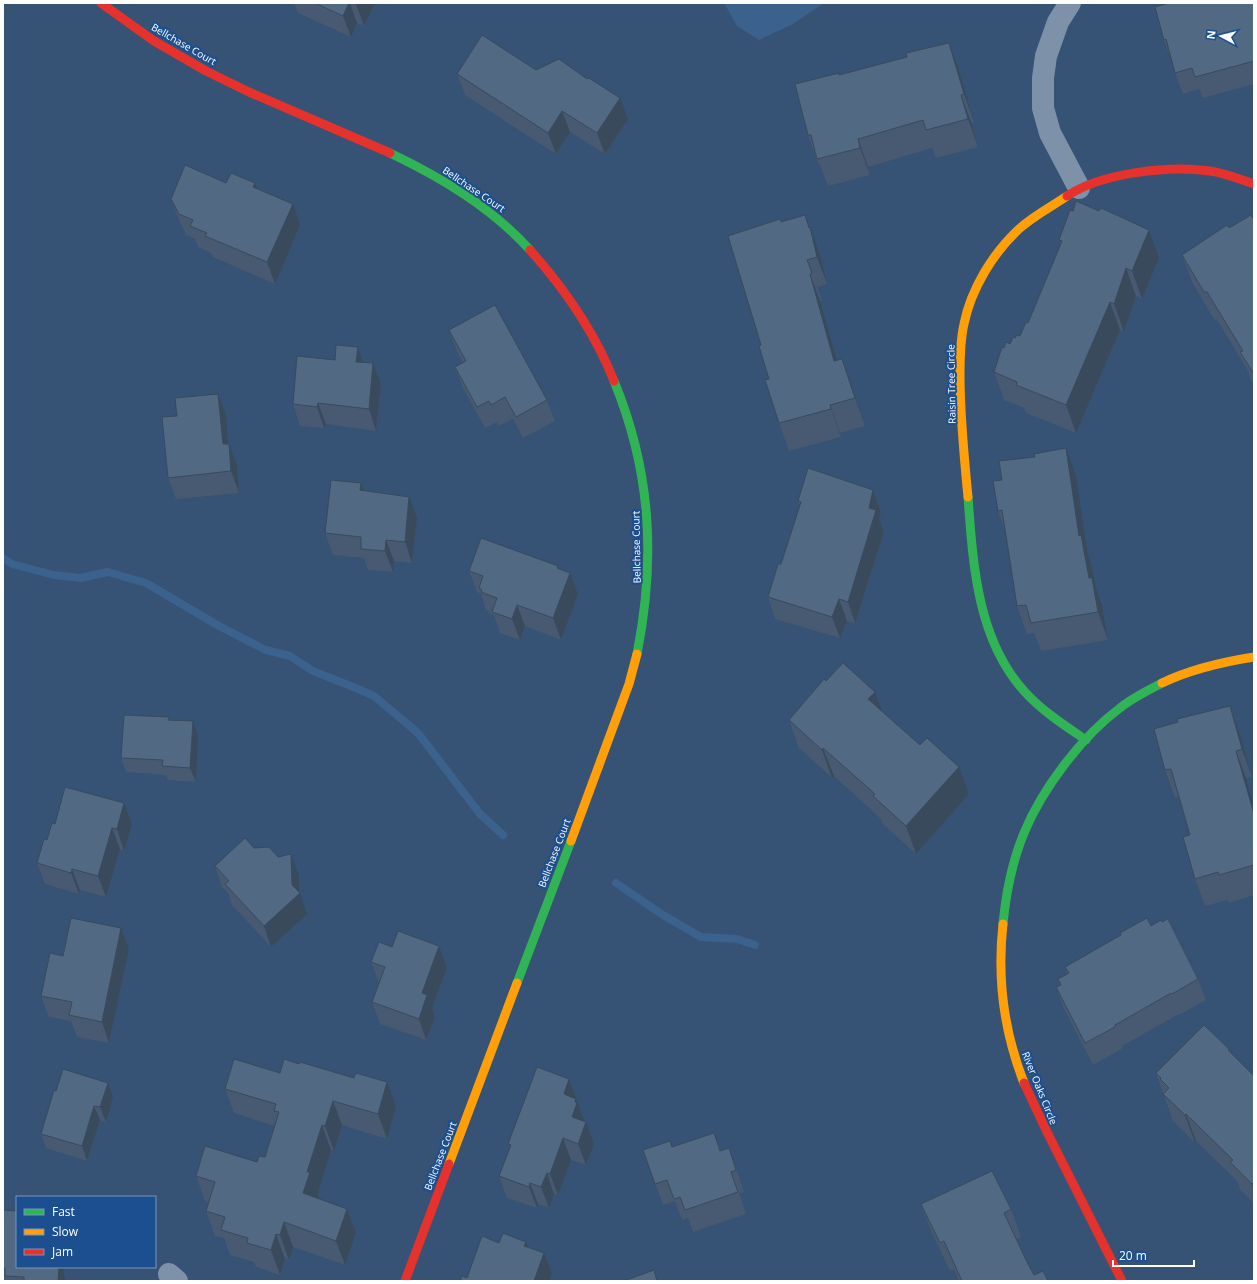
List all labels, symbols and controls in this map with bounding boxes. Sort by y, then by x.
north arrow [1201,16,1241,56]
street label: Bellchase Court [149,20,219,68]
text: N [1203,29,1219,40]
street label: Bellchase Court [440,163,508,215]
street label: Raisin Tree Circle [943,344,959,424]
street label: Bellchase Court [628,510,644,583]
street label: Bellchase Court [534,816,574,889]
street label: River Oaks Circle [1019,1049,1061,1127]
street label: Bellchase Court [420,1119,460,1192]
legend [16,1196,156,1268]
text: Fast [52,1203,75,1220]
text: Slow [52,1223,79,1240]
scale bar [1113,1242,1194,1268]
text: Jam [51,1243,73,1260]
text: 20 m [1119,1247,1147,1264]

